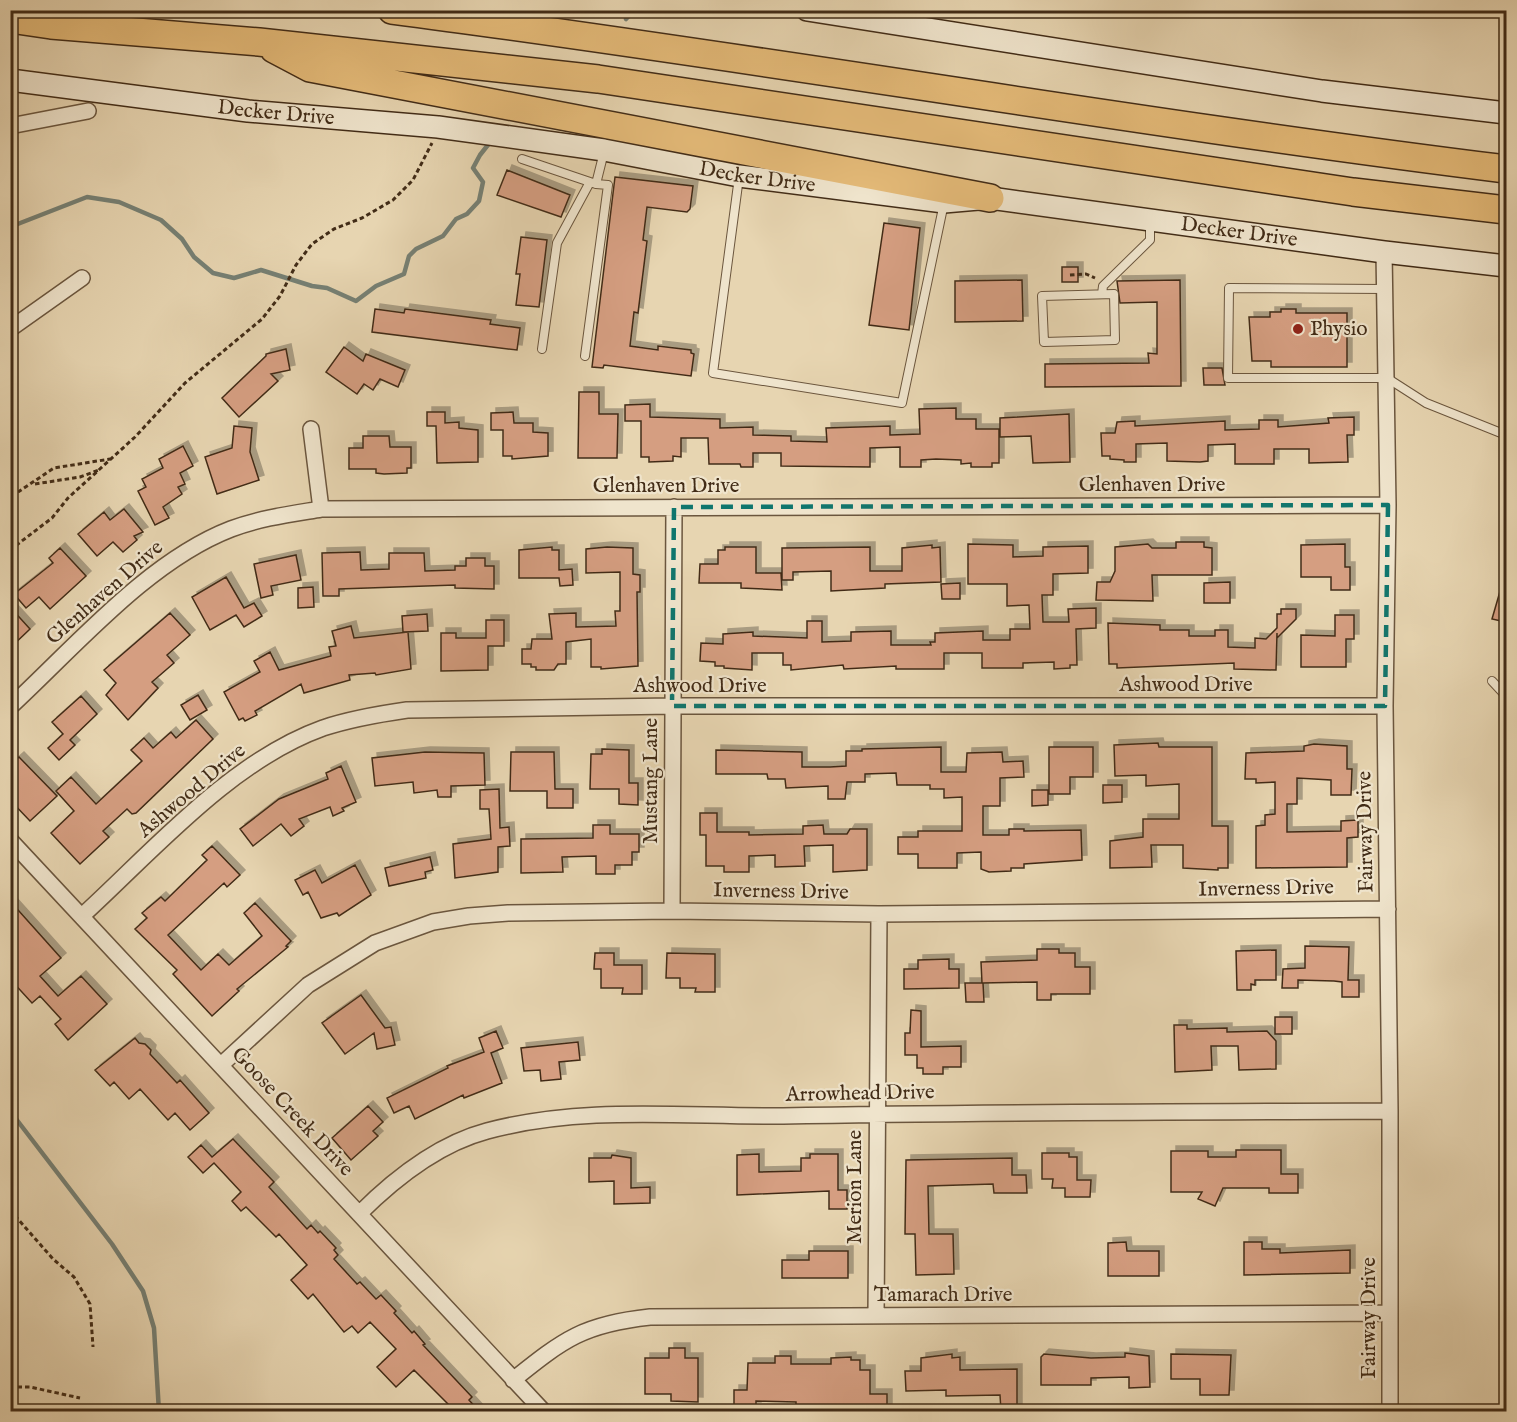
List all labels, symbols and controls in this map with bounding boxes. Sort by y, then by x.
street label: Decker Drive [216,94,336,132]
street label: Decker Drive [697,155,817,199]
street label: Decker Drive [1179,211,1300,254]
place label: Physio [1310,316,1368,343]
marker: Physio [1291,322,1305,336]
street label: Glenhaven Drive [1079,472,1226,499]
street label: Glenhaven Drive [593,473,740,500]
street label: Glenhaven Drive [41,534,169,651]
street label: Ashwood Drive [1118,672,1253,699]
street label: Ashwood Drive [632,673,767,700]
street label: Mustang Lane [638,718,665,844]
street label: Ashwood Drive [131,738,252,845]
street label: Fairway Drive [1351,770,1381,893]
street label: Inverness Drive [1198,874,1334,904]
street label: Inverness Drive [713,877,849,907]
street label: Goose Creek Drive [225,1042,359,1183]
street label: Arrowhead Drive [784,1079,935,1109]
street label: Merion Lane [842,1130,869,1244]
street label: Fairway Drive [1356,1257,1383,1379]
street label: Tamarach Drive [874,1282,1013,1309]

